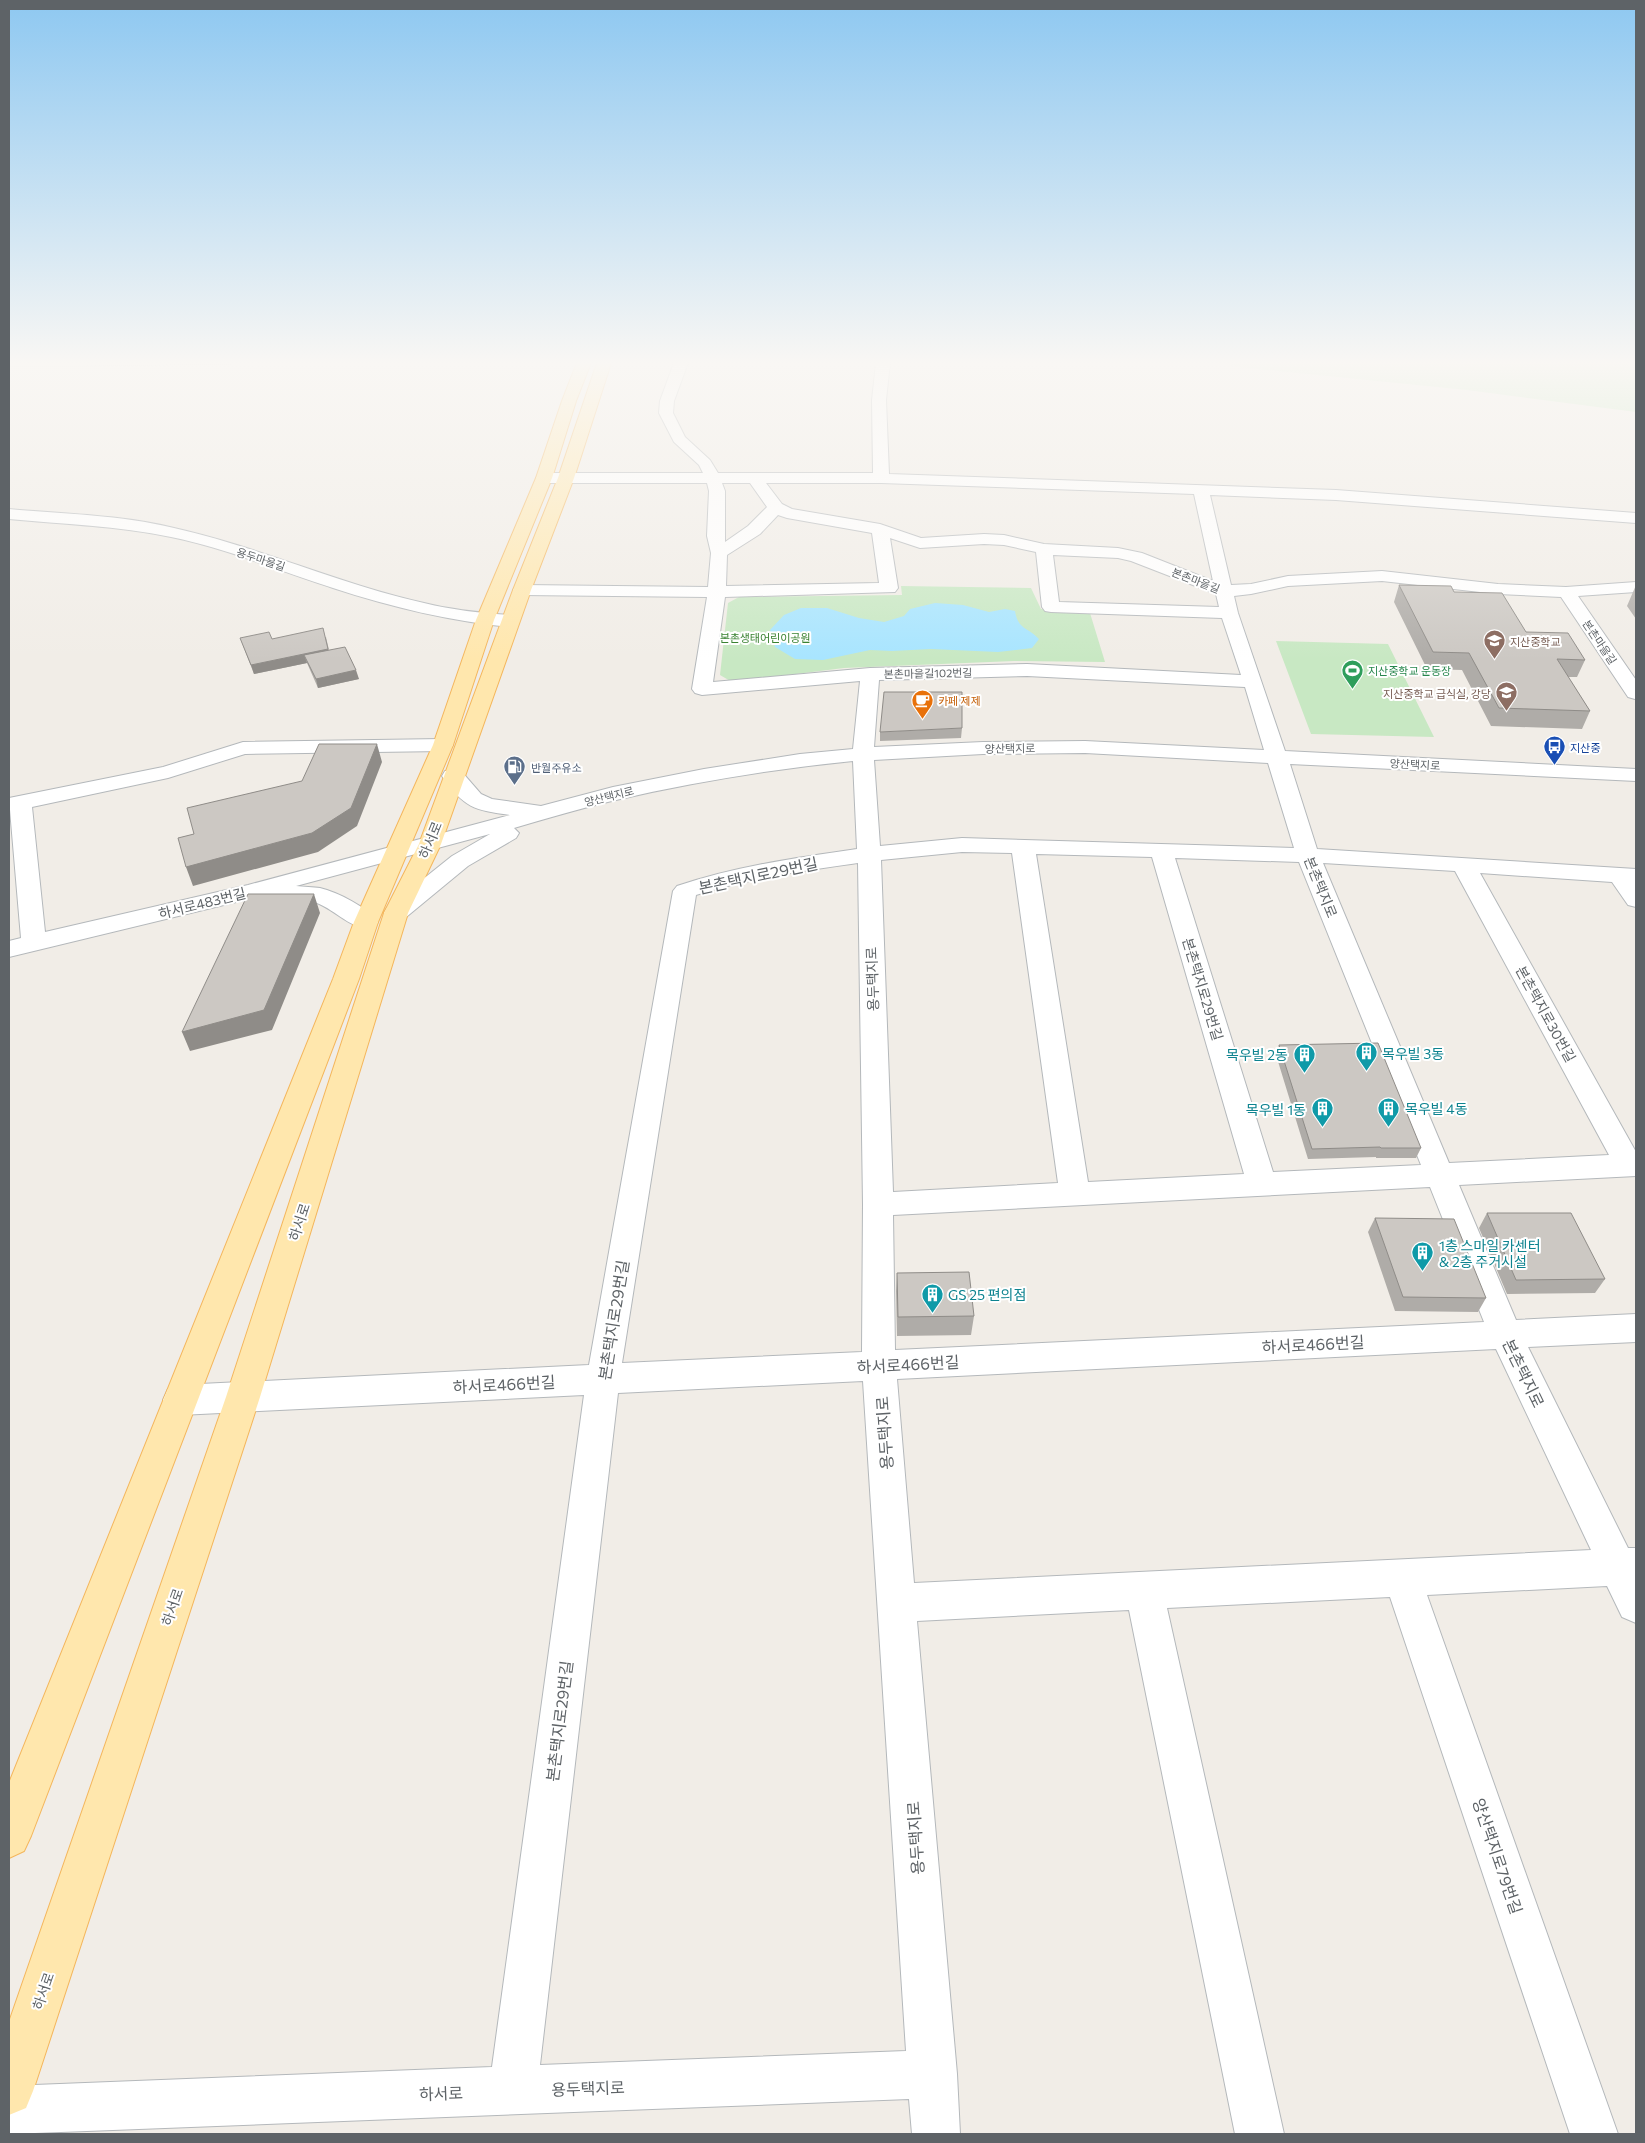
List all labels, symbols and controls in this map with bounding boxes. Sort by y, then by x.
street label: 용두마을길 [235,545,287,573]
street label: 본촌마을길 [1170,565,1222,595]
street label: 본촌마을길 [1580,617,1620,667]
school or university icon: 지산중학교 [1482,629,1506,660]
park label: 본촌생태어린이공원 [719,631,811,644]
place label: 지산중학교 [1510,635,1561,648]
sports icon: 지산중학교 운동장 [1340,658,1364,689]
place label: 지산중학교 운동장 [1368,664,1451,677]
street label: 본촌마을길102번길 [883,666,973,680]
school or university icon: 지산중학교 급식실, 강당 [1495,681,1519,712]
place label: 지산중학교 급식실, 강당 [1383,687,1491,700]
cafe icon: 카페 제제 [910,688,934,719]
place label: 카페 제제 [938,694,981,707]
bus stop icon: 지산중 [1542,735,1566,766]
street label: 양산택지로 [985,741,1035,755]
place label: 지산중 [1570,741,1600,754]
fuel station icon: 반월주유소 [503,755,527,786]
street label: 양산택지로 [1389,756,1441,772]
place label: 반월주유소 [531,761,582,774]
street label: 양산택지로 [583,784,635,808]
street label: 하서로 [415,819,445,861]
street label: 본촌택지로29번길 [697,853,819,897]
street label: 본촌택지로 [1301,854,1341,920]
street label: 하서로483번길 [157,884,247,922]
street label: 본촌택지로29번길 [1179,936,1227,1042]
street label: 용두택지로 [862,946,882,1011]
street label: 본촌택지로30번길 [1513,963,1579,1065]
building icon: 목우빌 3동 [1354,1041,1378,1072]
building icon: 목우빌 2동 [1292,1042,1316,1073]
place label: 목우빌 3동 [1382,1045,1444,1062]
place label: 목우빌 2동 [1226,1046,1288,1063]
building icon: 목우빌 4동 [1377,1096,1401,1127]
building icon: 목우빌 1동 [1310,1097,1334,1128]
place label: 목우빌 4동 [1405,1100,1468,1117]
place label: 목우빌 1동 [1246,1101,1306,1118]
street label: 하서로 [285,1201,313,1243]
place label: 1층 스마일 카센터 & 2층 주거시설 [1439,1237,1541,1270]
building icon: 1층 스마일 카센터 & 2층 주거시설 [1411,1241,1435,1272]
street label: 본촌택지로29번길 [594,1258,632,1382]
building icon: GS 25 편의점 [920,1282,944,1313]
place label: GS 25 편의점 [948,1286,1026,1303]
street label: 하서로466번길 [1261,1332,1365,1356]
street label: 본촌택지로 [1499,1336,1549,1410]
street label: 하서로466번길 [856,1352,960,1376]
street label: 하서로466번길 [452,1372,556,1396]
street label: 용두택지로 [872,1395,896,1470]
street label: 하서로 [158,1586,186,1628]
street label: 본촌택지로29번길 [542,1659,576,1783]
street label: 양산택지로79번길 [1469,1796,1527,1916]
street label: 용두택지로 [903,1800,927,1875]
street label: 하서로 [29,1970,57,2012]
street label: 용두택지로 [551,2077,625,2099]
street label: 하서로 [419,2083,464,2103]

